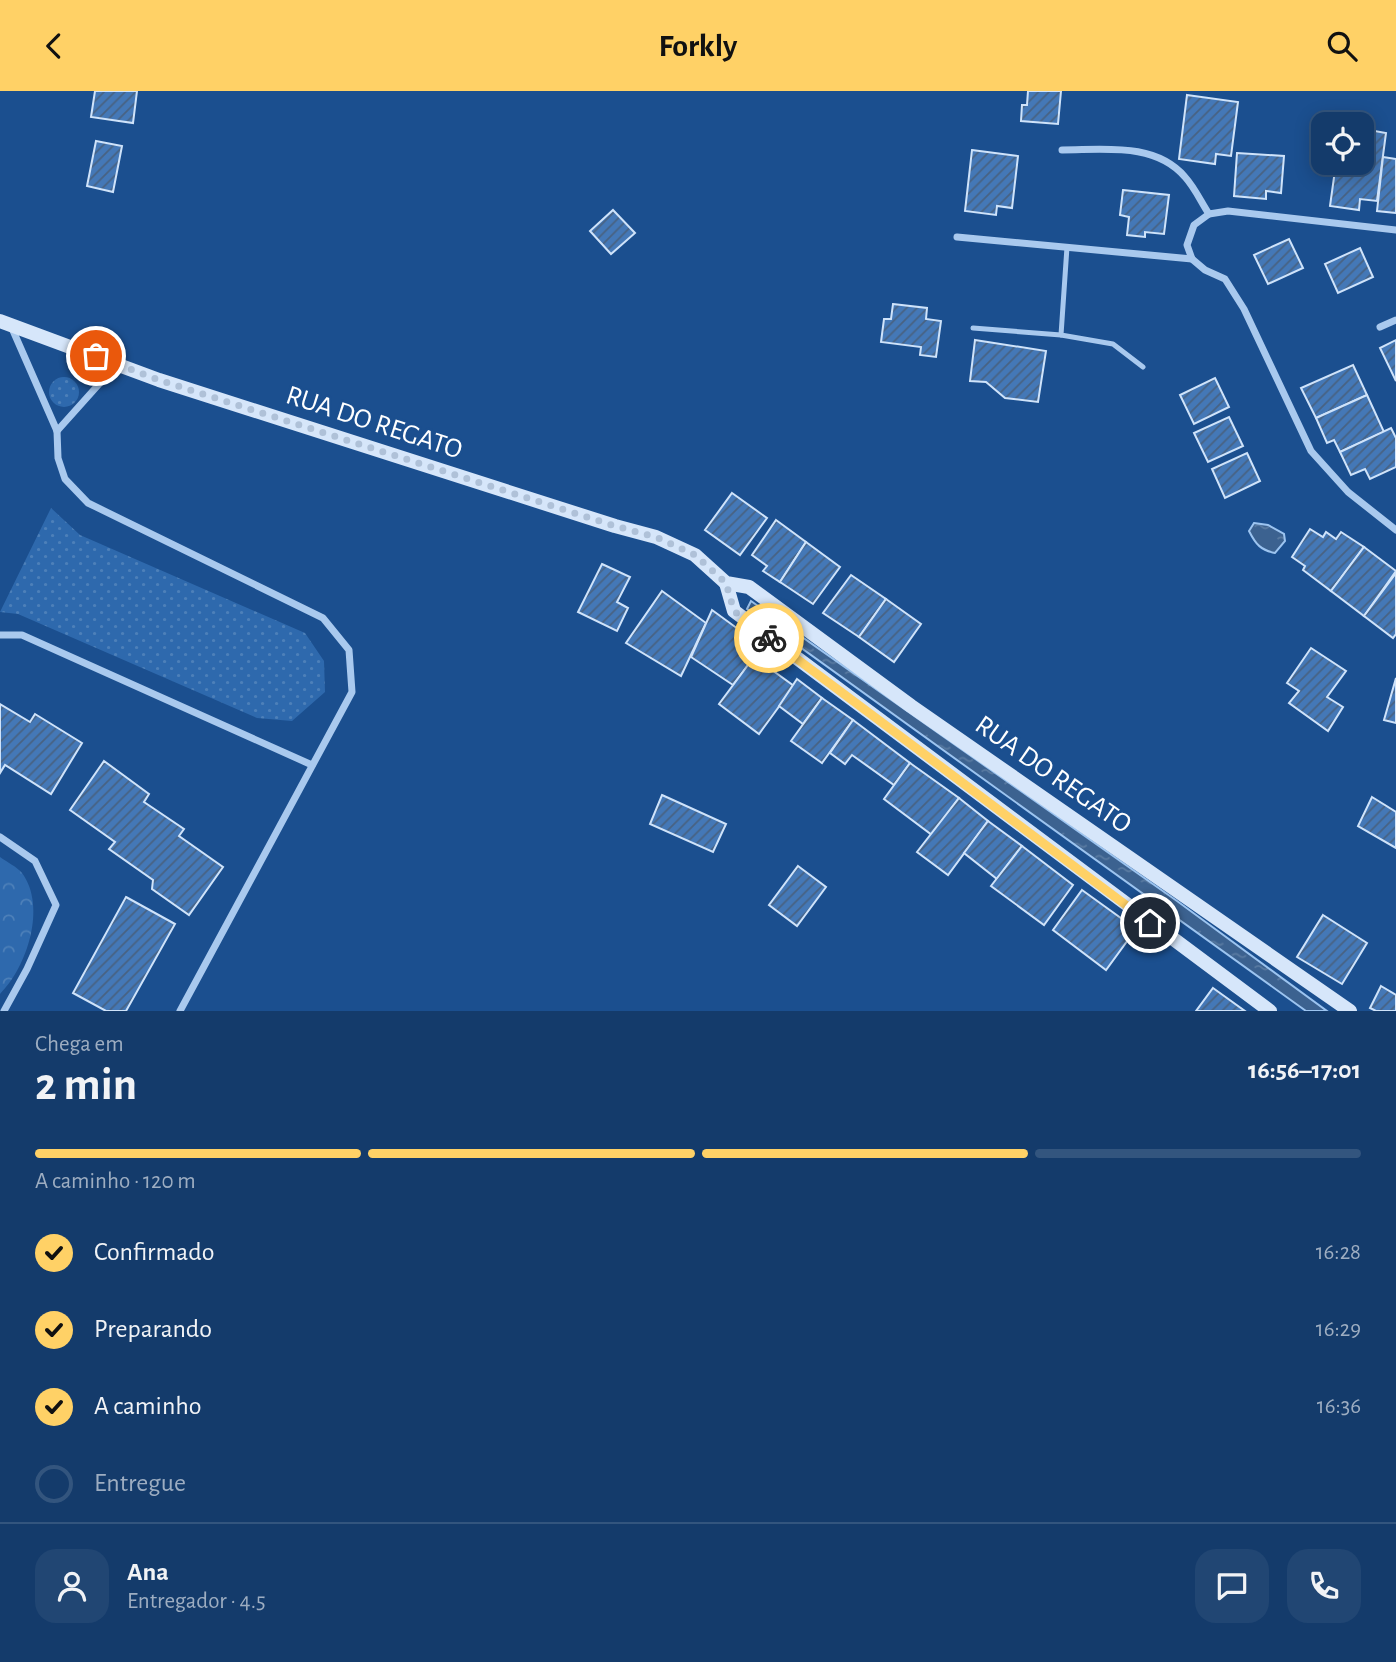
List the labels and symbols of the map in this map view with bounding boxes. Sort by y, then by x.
pin [66,326,126,386]
street label: RUA DO REGATO [282,381,466,465]
courier [734,603,804,673]
street label: RUA DO REGATO [970,711,1136,839]
pin [1120,893,1180,953]

